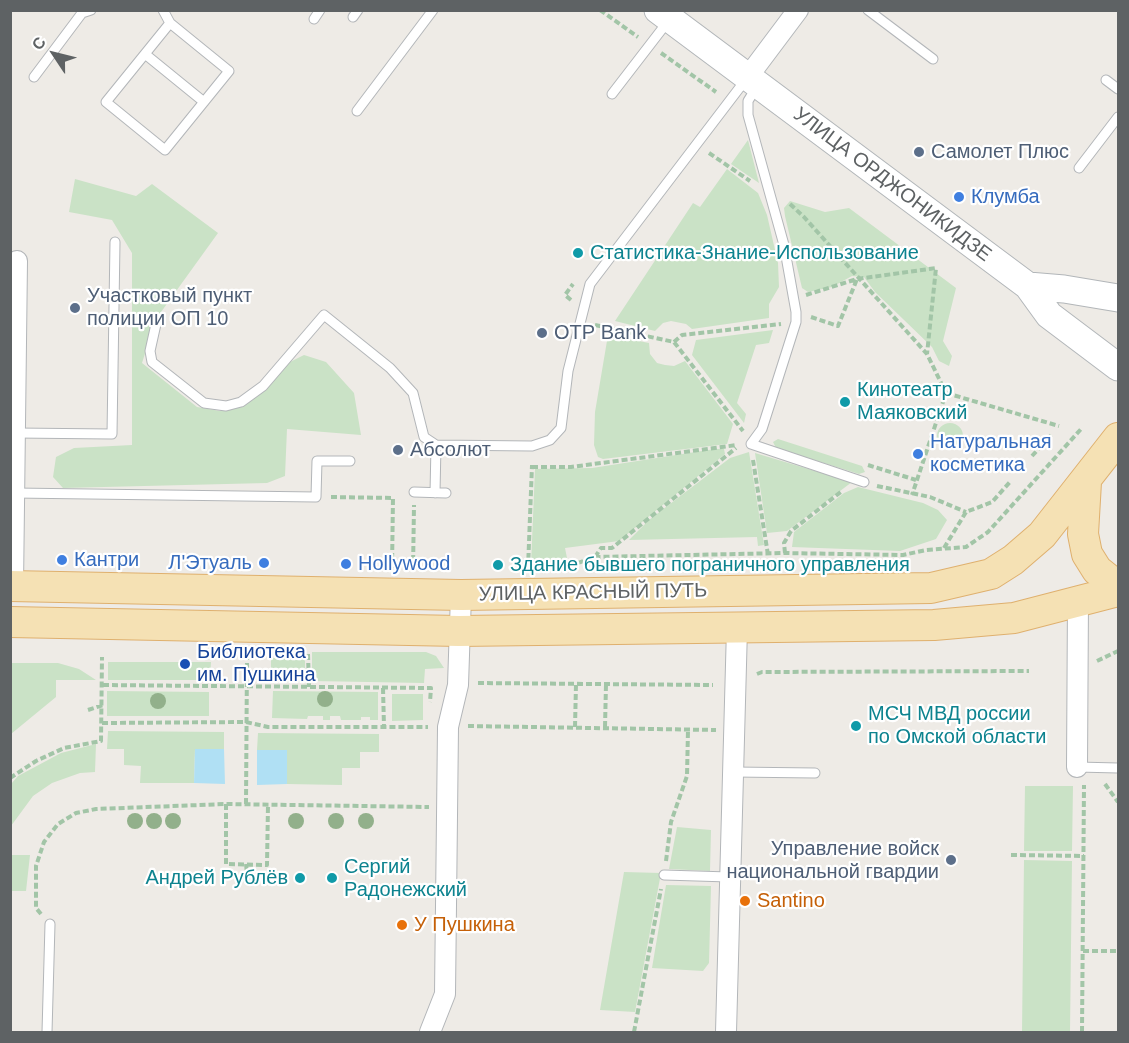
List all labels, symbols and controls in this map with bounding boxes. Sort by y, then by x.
north arrow [24,24,84,84]
text: С [29,34,49,53]
street label: УЛИЦА ОРДЖОНИКИДЗЕ [788,103,996,267]
place label: Самолет Плюс [931,140,1069,164]
marker: Самолет Плюс [912,145,926,159]
place label: Клумба [971,185,1040,209]
marker: Клумба [952,190,966,204]
place label: Статистика-Знание-Использование [590,241,919,265]
marker: Статистика-Знание-Использование [571,246,585,260]
place label: Участковый пункт полиции ОП 10 [87,284,252,331]
marker: Участковый пункт полиции ОП 10 [68,301,82,315]
place label: OTP Bank [554,321,646,345]
marker: OTP Bank [535,326,549,340]
place label: Кинотеатр Маяковский [857,378,967,425]
marker: Кинотеатр Маяковский [838,395,852,409]
place label: Натуральная косметика [930,430,1052,477]
place label: Абсолют [410,438,491,462]
marker: Абсолют [391,443,405,457]
marker: Натуральная косметика [911,447,925,461]
place label: Кантри [74,548,139,572]
place label: Л'Этуаль [168,551,252,575]
place label: Hollywood [358,552,450,576]
marker: Кантри [55,553,69,567]
place label: Здание бывшего пограничного управления [510,553,910,577]
marker: Л'Этуаль [257,556,271,570]
marker: Hollywood [339,557,353,571]
marker: Здание бывшего пограничного управления [491,558,505,572]
street label: УЛИЦА КРАСНЫЙ ПУТЬ [478,579,708,607]
place label: Библиотека им. Пушкина [197,640,316,687]
marker: Библиотека им. Пушкина [178,657,192,671]
place label: МСЧ МВД россии по Омской области [868,702,1046,749]
marker: МСЧ МВД россии по Омской области [849,719,863,733]
place label: Управление войск национальной гвардии [726,837,939,884]
marker: Управление войск национальной гвардии [944,853,958,867]
place label: Сергий Радонежский [344,855,467,902]
place label: Андрей Рублёв [145,866,288,890]
marker: Андрей Рублёв [293,871,307,885]
marker: Сергий Радонежский [325,871,339,885]
place label: Santino [757,889,825,913]
marker: Santino [738,894,752,908]
place label: У Пушкина [414,913,515,937]
marker: У Пушкина [395,918,409,932]

